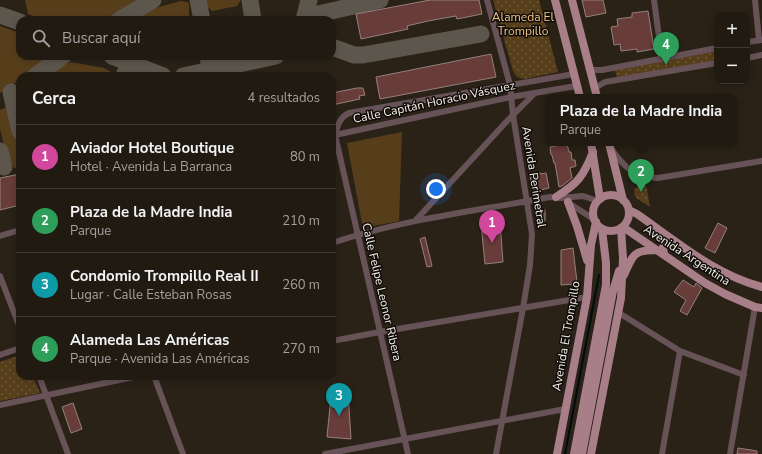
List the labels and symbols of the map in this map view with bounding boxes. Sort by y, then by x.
park label: Alameda El Trompillo [492,9,555,39]
pin: 4 [653,32,679,65]
street label: Calle Capitán Horacio Vásquez [352,77,517,127]
street label: Avenida Perimetral [518,125,550,229]
pin: 2 [628,159,654,192]
your location [426,179,446,199]
pin: 1 [479,210,505,243]
street label: Calle Felipe Leonor Ribera [358,221,406,363]
street label: Avenida Argentina [641,221,733,289]
street label: Avenida El Trompillo [548,279,584,392]
pin: 3 [326,383,352,416]

